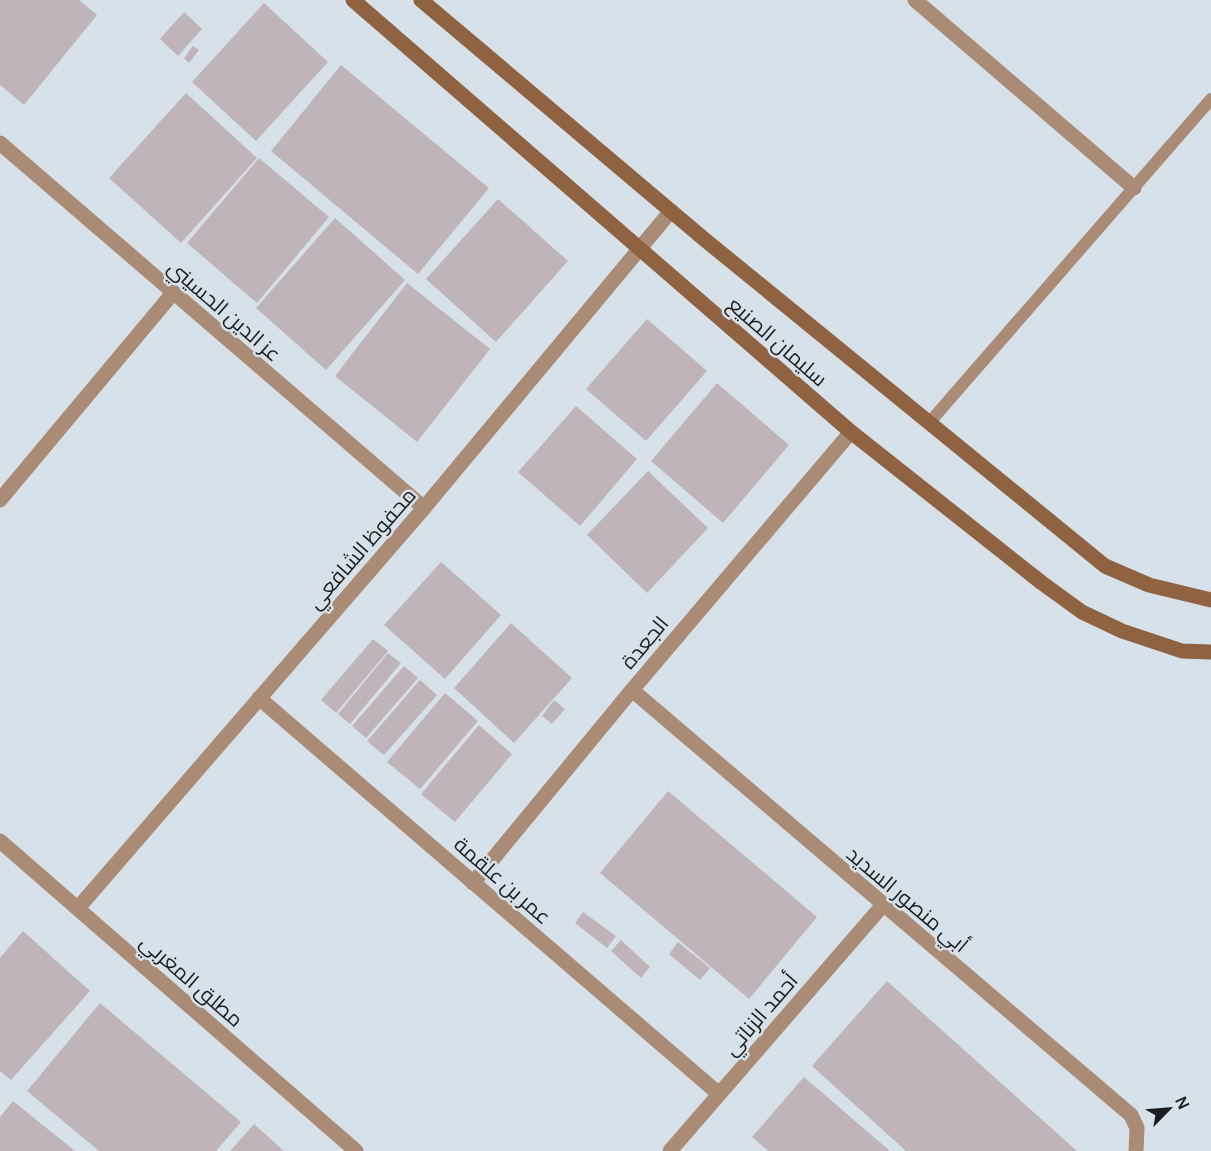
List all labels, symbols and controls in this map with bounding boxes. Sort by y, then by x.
street label: عز الدين الحسيني [160,253,288,369]
street label: سليمان الصنيع [722,290,834,393]
street label: محفوظ الشافعي [300,481,424,617]
street label: الجعدة [614,610,674,674]
street label: عمر بن علقمة [448,830,558,930]
street label: أبي منصور السديد [839,840,975,961]
street label: مطلق المغربي [133,927,250,1035]
street label: أحمد الزناتي [716,967,806,1063]
north arrow [1139,1079,1199,1139]
text: N [1170,1093,1195,1113]

